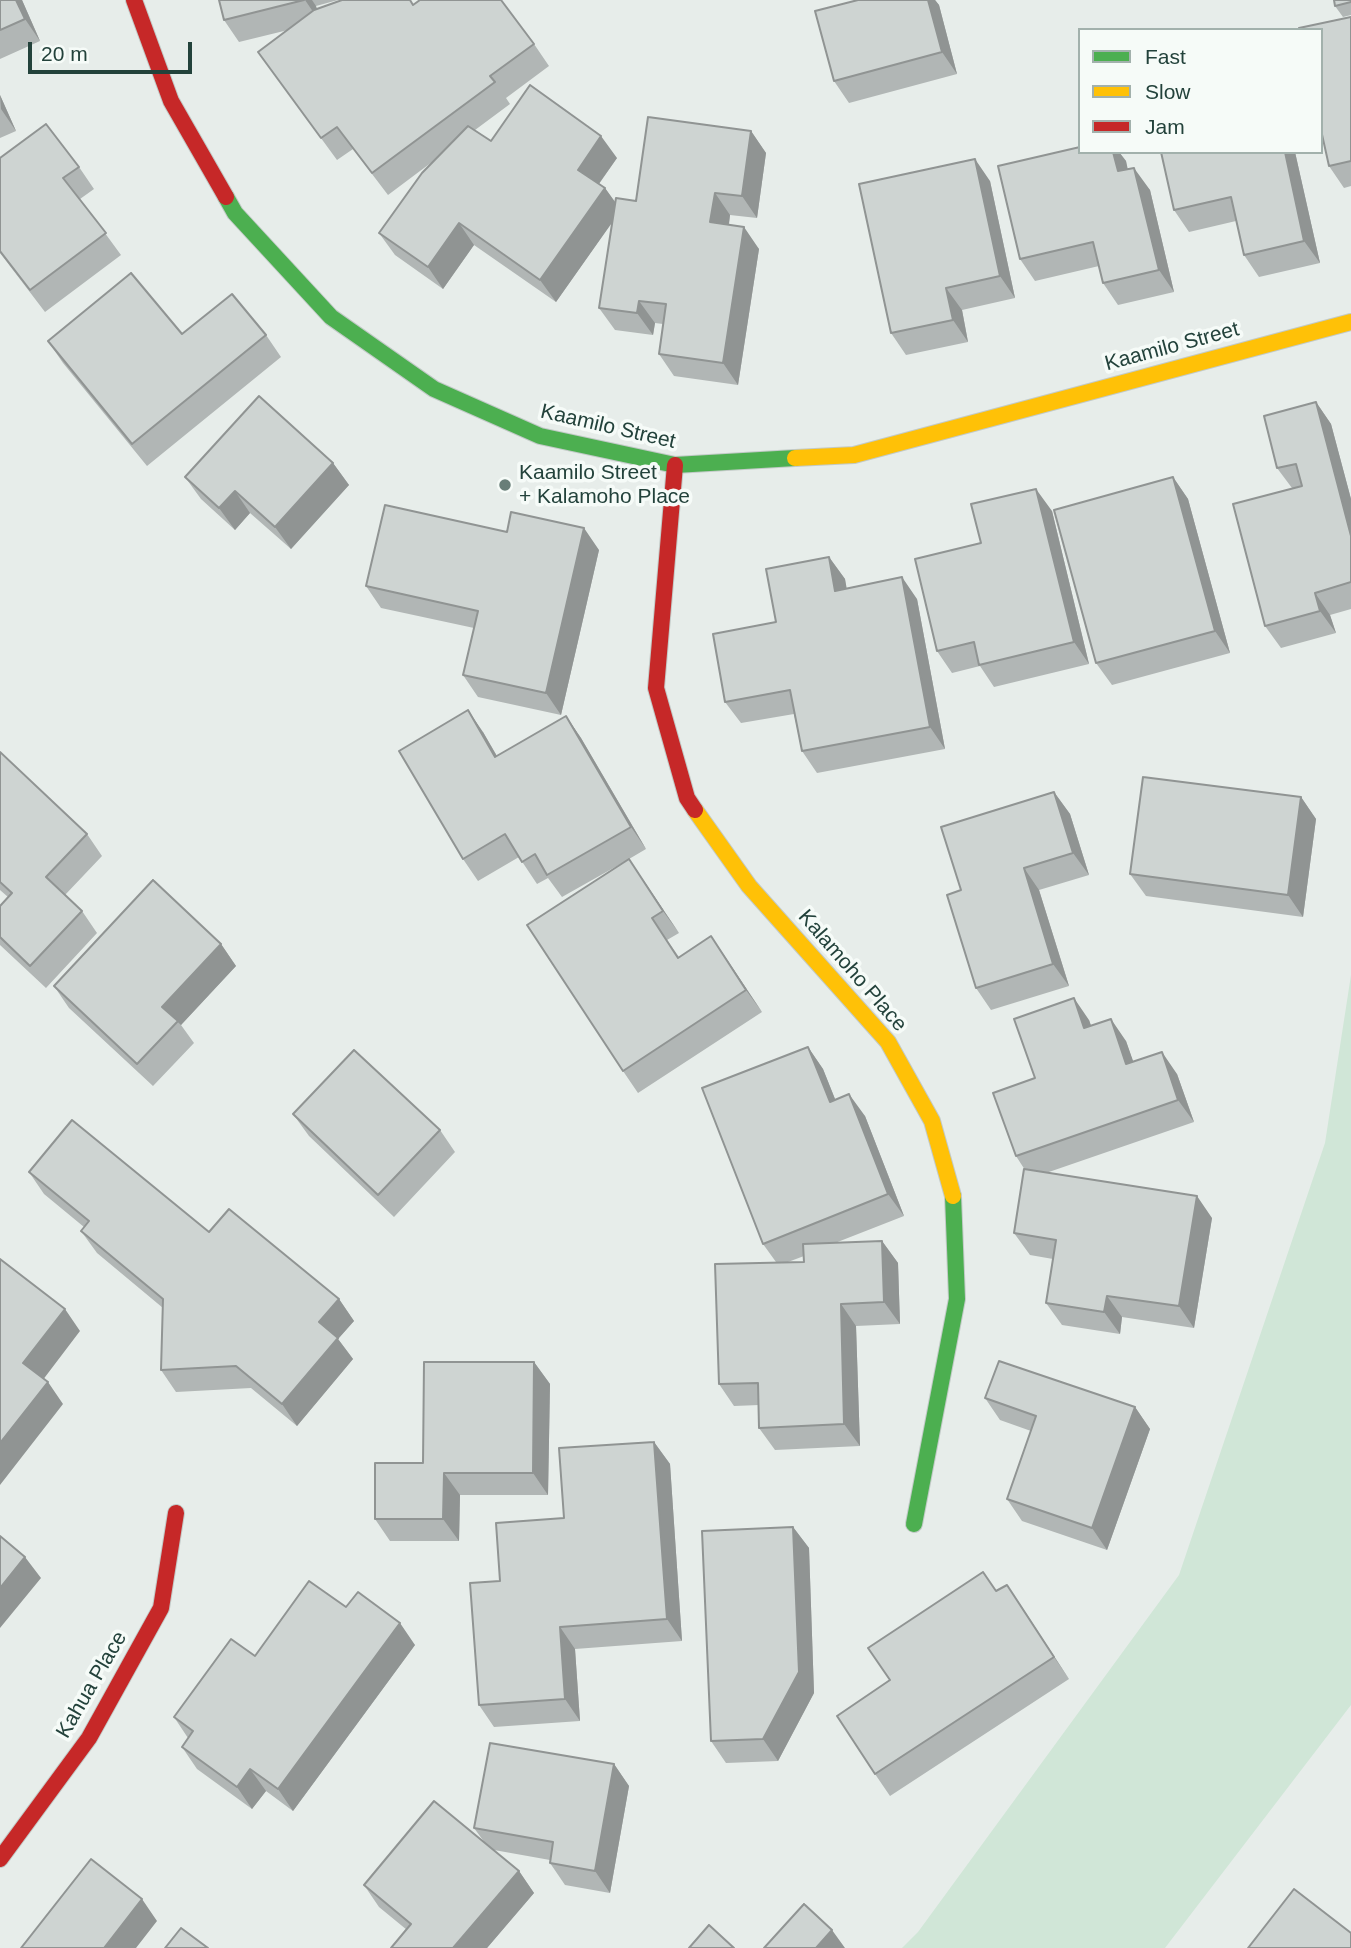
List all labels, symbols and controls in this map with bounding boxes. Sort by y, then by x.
scale bar [32,28,196,72]
legend [1078,28,1323,154]
text: 20 m [41,42,88,65]
text: Fast [1145,45,1186,68]
text: Slow [1145,80,1191,103]
text: Jam [1145,115,1185,138]
street label: Kaamilo Street [1102,317,1242,377]
street label: Kaamilo Street [538,399,678,455]
place label: Kaamilo Street + Kalamoho Place [519,460,690,510]
marker: Kaamilo Street + Kalamoho Place [497,477,513,493]
street label: Kalamoho Place [792,905,912,1037]
street label: Kahua Place [51,1627,133,1743]

